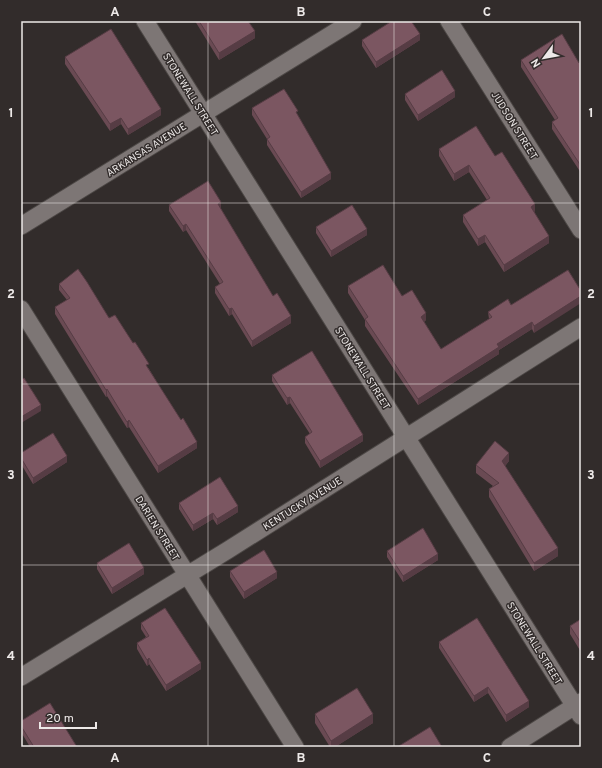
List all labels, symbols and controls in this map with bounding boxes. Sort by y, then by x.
text: A [110,5,120,21]
text: B [297,5,306,21]
text: C [483,5,491,21]
north arrow [524,38,564,78]
street label: STONEWALL STREET [159,51,221,139]
text: N [528,56,544,70]
street label: JUDSON STREET [488,89,540,162]
text: 1 [8,106,14,122]
text: 1 [588,106,594,122]
street label: ARKANSAS AVENUE [104,120,189,180]
text: 2 [7,287,15,303]
text: 2 [587,287,595,303]
street label: STONEWALL STREET [331,325,393,413]
text: 3 [7,468,15,484]
text: 3 [587,468,595,484]
street label: KENTUCKY AVENUE [261,475,345,534]
street label: DARIEN STREET [132,494,182,564]
street label: STONEWALL STREET [503,600,565,688]
text: 4 [7,649,15,665]
text: 4 [587,649,595,665]
scale bar [40,704,96,730]
text: 20 m [46,711,74,727]
text: A [110,751,120,767]
text: B [297,751,306,767]
text: C [483,751,491,767]

